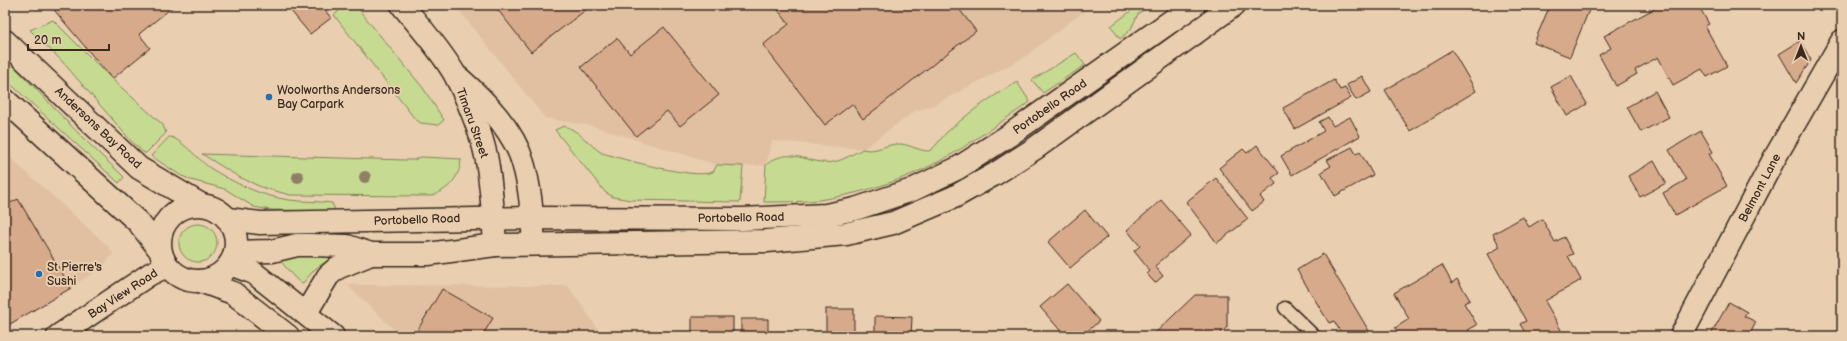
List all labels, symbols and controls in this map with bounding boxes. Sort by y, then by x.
scale bar [28,26,109,52]
north arrow [1781,26,1821,66]
text: N [1797,30,1805,43]
text: 20 m [34,33,61,48]
street label: Portobello Road [1010,76,1090,138]
place label: Woolworths Andersons Bay Carpark [277,83,400,112]
street label: Andersons Bay Road [52,84,145,172]
street label: Timaru Street [452,86,492,160]
marker: Woolworths Andersons Bay Carpark [264,92,274,102]
street label: Belmont Lane [1736,151,1784,225]
street label: Portobello Road [698,210,785,226]
street label: Portobello Road [373,211,461,229]
place label: St Pierre's Sushi [47,260,102,289]
street label: Bay View Road [85,266,161,322]
marker: St Pierre's Sushi [34,269,44,279]

